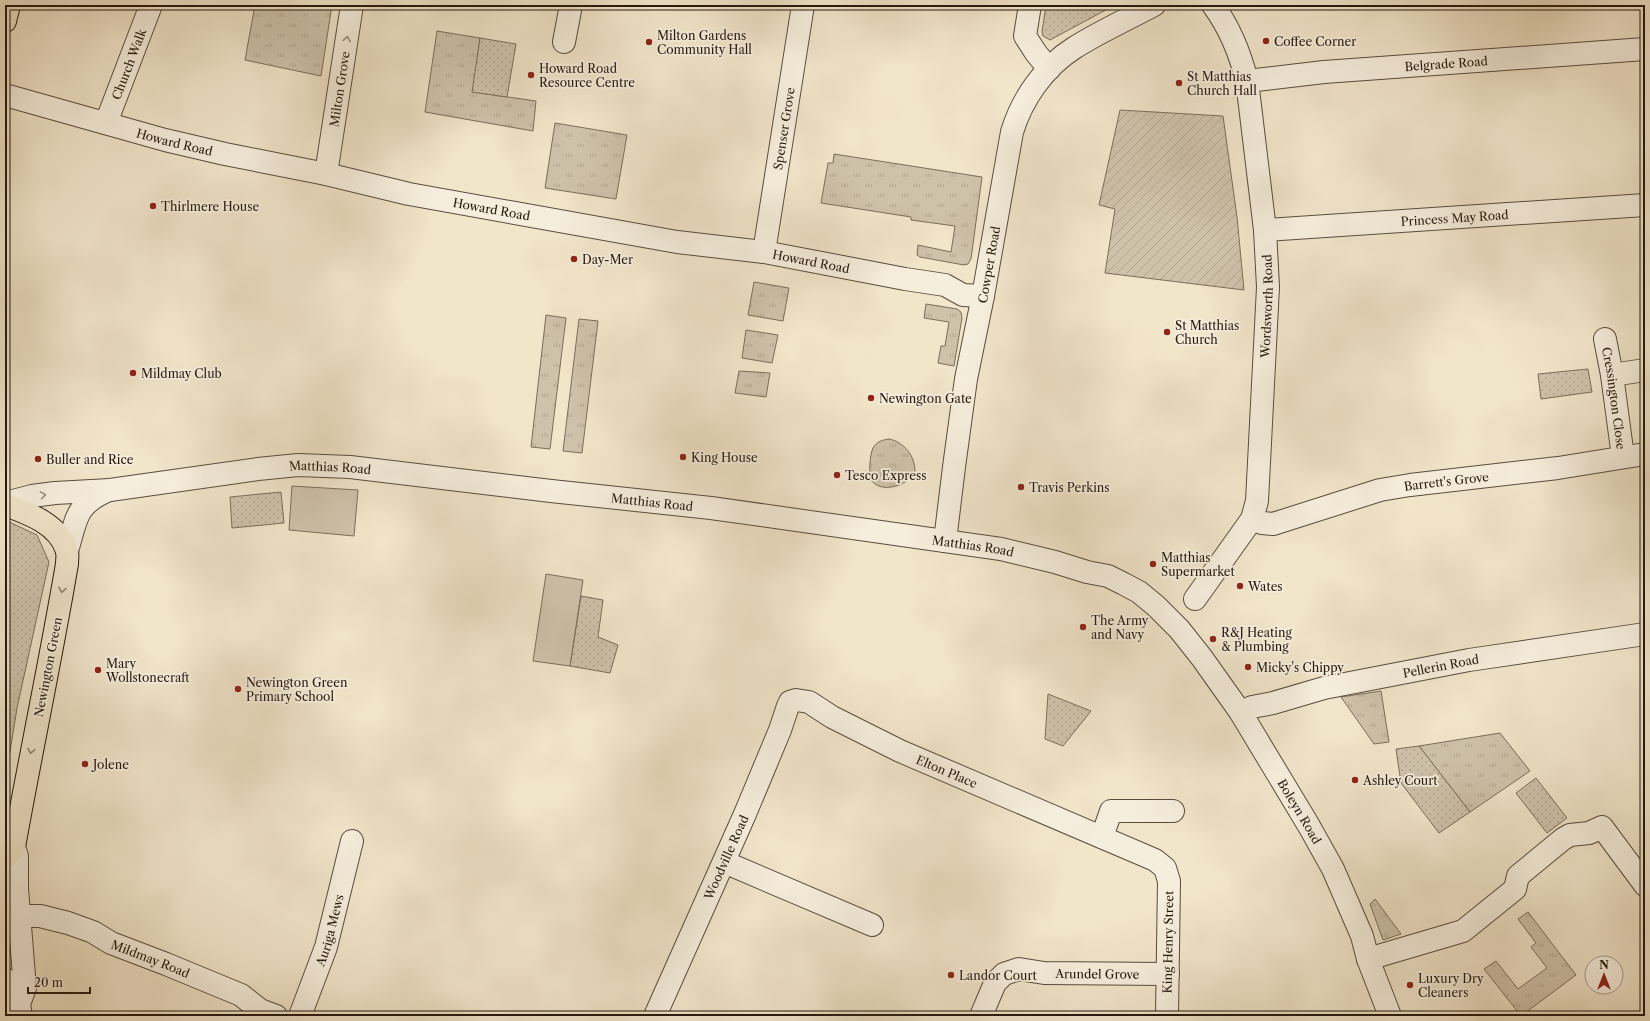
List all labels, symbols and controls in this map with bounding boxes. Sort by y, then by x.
street label: Church Walk [108,26,149,102]
place label: Milton Gardens Community Hall [657,28,752,57]
place label: Coffee Corner [1274,34,1356,49]
one-way arrow [342,36,351,42]
marker: Coffee Corner [1261,36,1271,46]
marker: Milton Gardens Community Hall [644,37,654,47]
street label: Milton Grove [326,50,352,128]
street label: Belgrade Road [1404,53,1489,74]
place label: Howard Road Resource Centre [539,61,635,90]
place label: St Matthias Church Hall [1187,69,1257,98]
marker: Howard Road Resource Centre [526,70,536,80]
marker: St Matthias Church Hall [1174,78,1184,88]
street label: Spenser Grove [770,86,797,171]
street label: Howard Road [135,125,215,159]
street label: Howard Road [452,195,532,223]
place label: Thirlmere House [161,199,259,214]
marker: Thirlmere House [148,201,158,211]
street label: Princess May Road [1400,206,1510,229]
street label: Cowper Road [974,224,1003,304]
street label: Howard Road [771,246,852,276]
place label: Day-Mer [582,252,633,267]
street label: Wordsworth Road [1257,253,1276,359]
marker: Day-Mer [569,254,579,264]
place label: St Matthias Church [1175,318,1239,347]
marker: St Matthias Church [1162,327,1172,337]
street label: Cressington Close [1599,346,1629,451]
place label: Mildmay Club [141,366,222,381]
marker: Mildmay Club [128,368,138,378]
place label: Newington Gate [879,391,972,406]
marker: Newington Gate [866,393,876,403]
place label: King House [691,450,758,465]
place label: Buller and Rice [46,452,134,467]
marker: King House [678,452,688,462]
marker: Buller and Rice [33,454,43,464]
street label: Matthias Road [288,457,373,477]
place label: Tesco Express [845,468,926,483]
street label: Barrett's Grove [1403,468,1490,493]
marker: Tesco Express [832,470,842,480]
place label: Travis Perkins [1029,480,1110,495]
marker: Travis Perkins [1016,482,1026,492]
street label: Matthias Road [610,490,695,514]
one-way arrow [40,491,46,500]
street label: Matthias Road [931,532,1016,560]
place label: Matthias Supermarket [1161,550,1235,579]
marker: Matthias Supermarket [1148,559,1158,569]
place label: Wates [1247,579,1283,594]
marker: Wates [1235,581,1245,591]
one-way arrow [59,587,67,593]
place label: The Army and Navy [1091,613,1149,642]
street label: Newington Green [31,615,65,718]
marker: The Army and Navy [1078,622,1088,632]
place label: R&J Heating & Plumbing [1221,625,1292,654]
marker: R&J Heating & Plumbing [1208,634,1218,644]
street label: Pellerin Road [1401,651,1481,680]
place label: Mary Wollstonecraft [105,656,190,685]
place label: Micky's Chippy [1256,660,1344,675]
marker: Micky's Chippy [1243,662,1253,672]
marker: Mary Wollstonecraft [93,665,103,675]
place label: Newington Green Primary School [246,675,348,704]
marker: Newington Green Primary School [233,684,243,694]
one-way arrow [28,748,36,754]
street label: Elton Place [914,751,980,791]
place label: Jolene [91,757,129,772]
marker: Jolene [80,759,90,769]
place label: Ashley Court [1362,773,1438,788]
marker: Ashley Court [1350,775,1360,785]
street label: Boleyn Road [1275,776,1325,847]
street label: Woodville Road [700,812,751,903]
street label: King Henry Street [1160,890,1176,994]
street label: Auriga Mews [312,893,346,969]
street label: Mildmay Road [109,936,193,981]
north arrow [1584,955,1624,995]
text: N [1599,958,1609,972]
street label: Arundel Grove [1054,966,1140,981]
place label: Landor Court [959,968,1037,983]
scale bar [28,969,90,995]
marker: Landor Court [946,970,956,980]
place label: Luxury Dry Cleaners [1418,971,1484,1000]
text: 20 m [34,975,63,990]
marker: Luxury Dry Cleaners [1405,980,1415,990]

